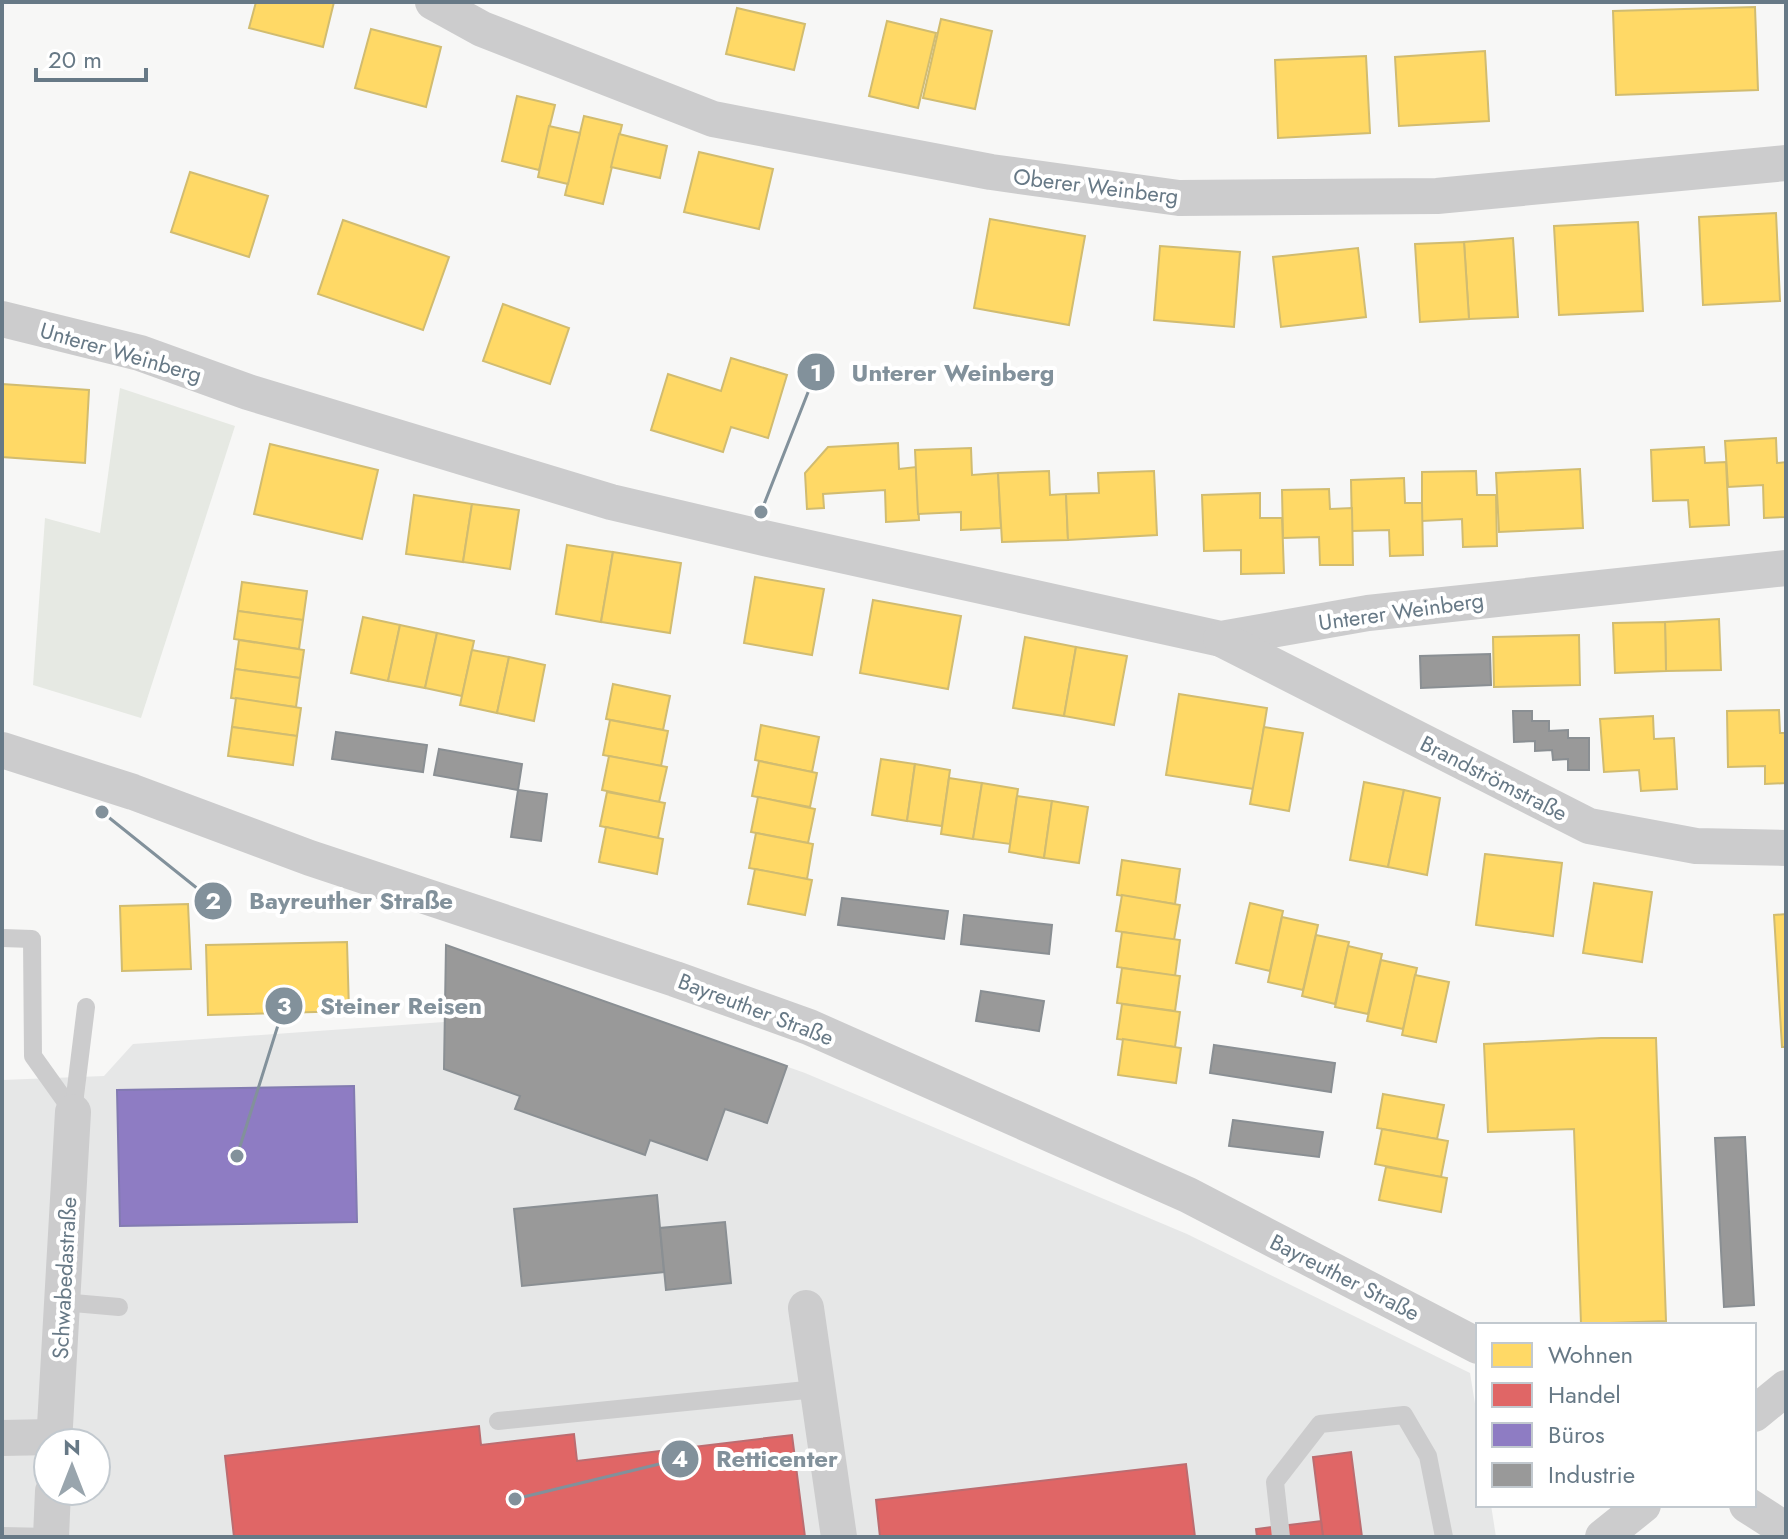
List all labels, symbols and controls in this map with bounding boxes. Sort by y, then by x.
scale bar [36,32,146,82]
text: 20 m [48,42,102,77]
street label: Oberer Weinberg [1012,160,1180,212]
street label: Unterer Weinberg [36,314,206,390]
callout: Unterer Weinberg [796,348,1070,396]
text: 1 [810,355,822,390]
text: Unterer Weinberg [852,355,1054,390]
street label: Unterer Weinberg [1316,584,1486,638]
street label: Brandströmstraße [1415,727,1573,829]
callout: Bayreuther Straße [193,877,469,925]
text: 2 [205,883,221,918]
text: Bayreuther Straße [249,883,453,918]
street label: Bayreuther Straße [674,965,838,1053]
callout: Steiner Reisen [264,982,498,1030]
text: 3 [277,988,292,1023]
text: Steiner Reisen [320,988,482,1023]
street label: Schwabedastraße [44,1196,84,1360]
street label: Bayreuther Straße [1265,1226,1425,1328]
legend [1476,1323,1756,1507]
text: Wohnen [1548,1337,1633,1372]
text: Handel [1548,1377,1621,1412]
text: Büros [1548,1417,1605,1452]
north arrow [32,1427,112,1507]
text: N [63,1431,81,1463]
callout: Retticenter [660,1435,854,1483]
text: 4 [672,1441,688,1476]
text: Retticenter [716,1441,838,1476]
text: Industrie [1548,1457,1635,1492]

